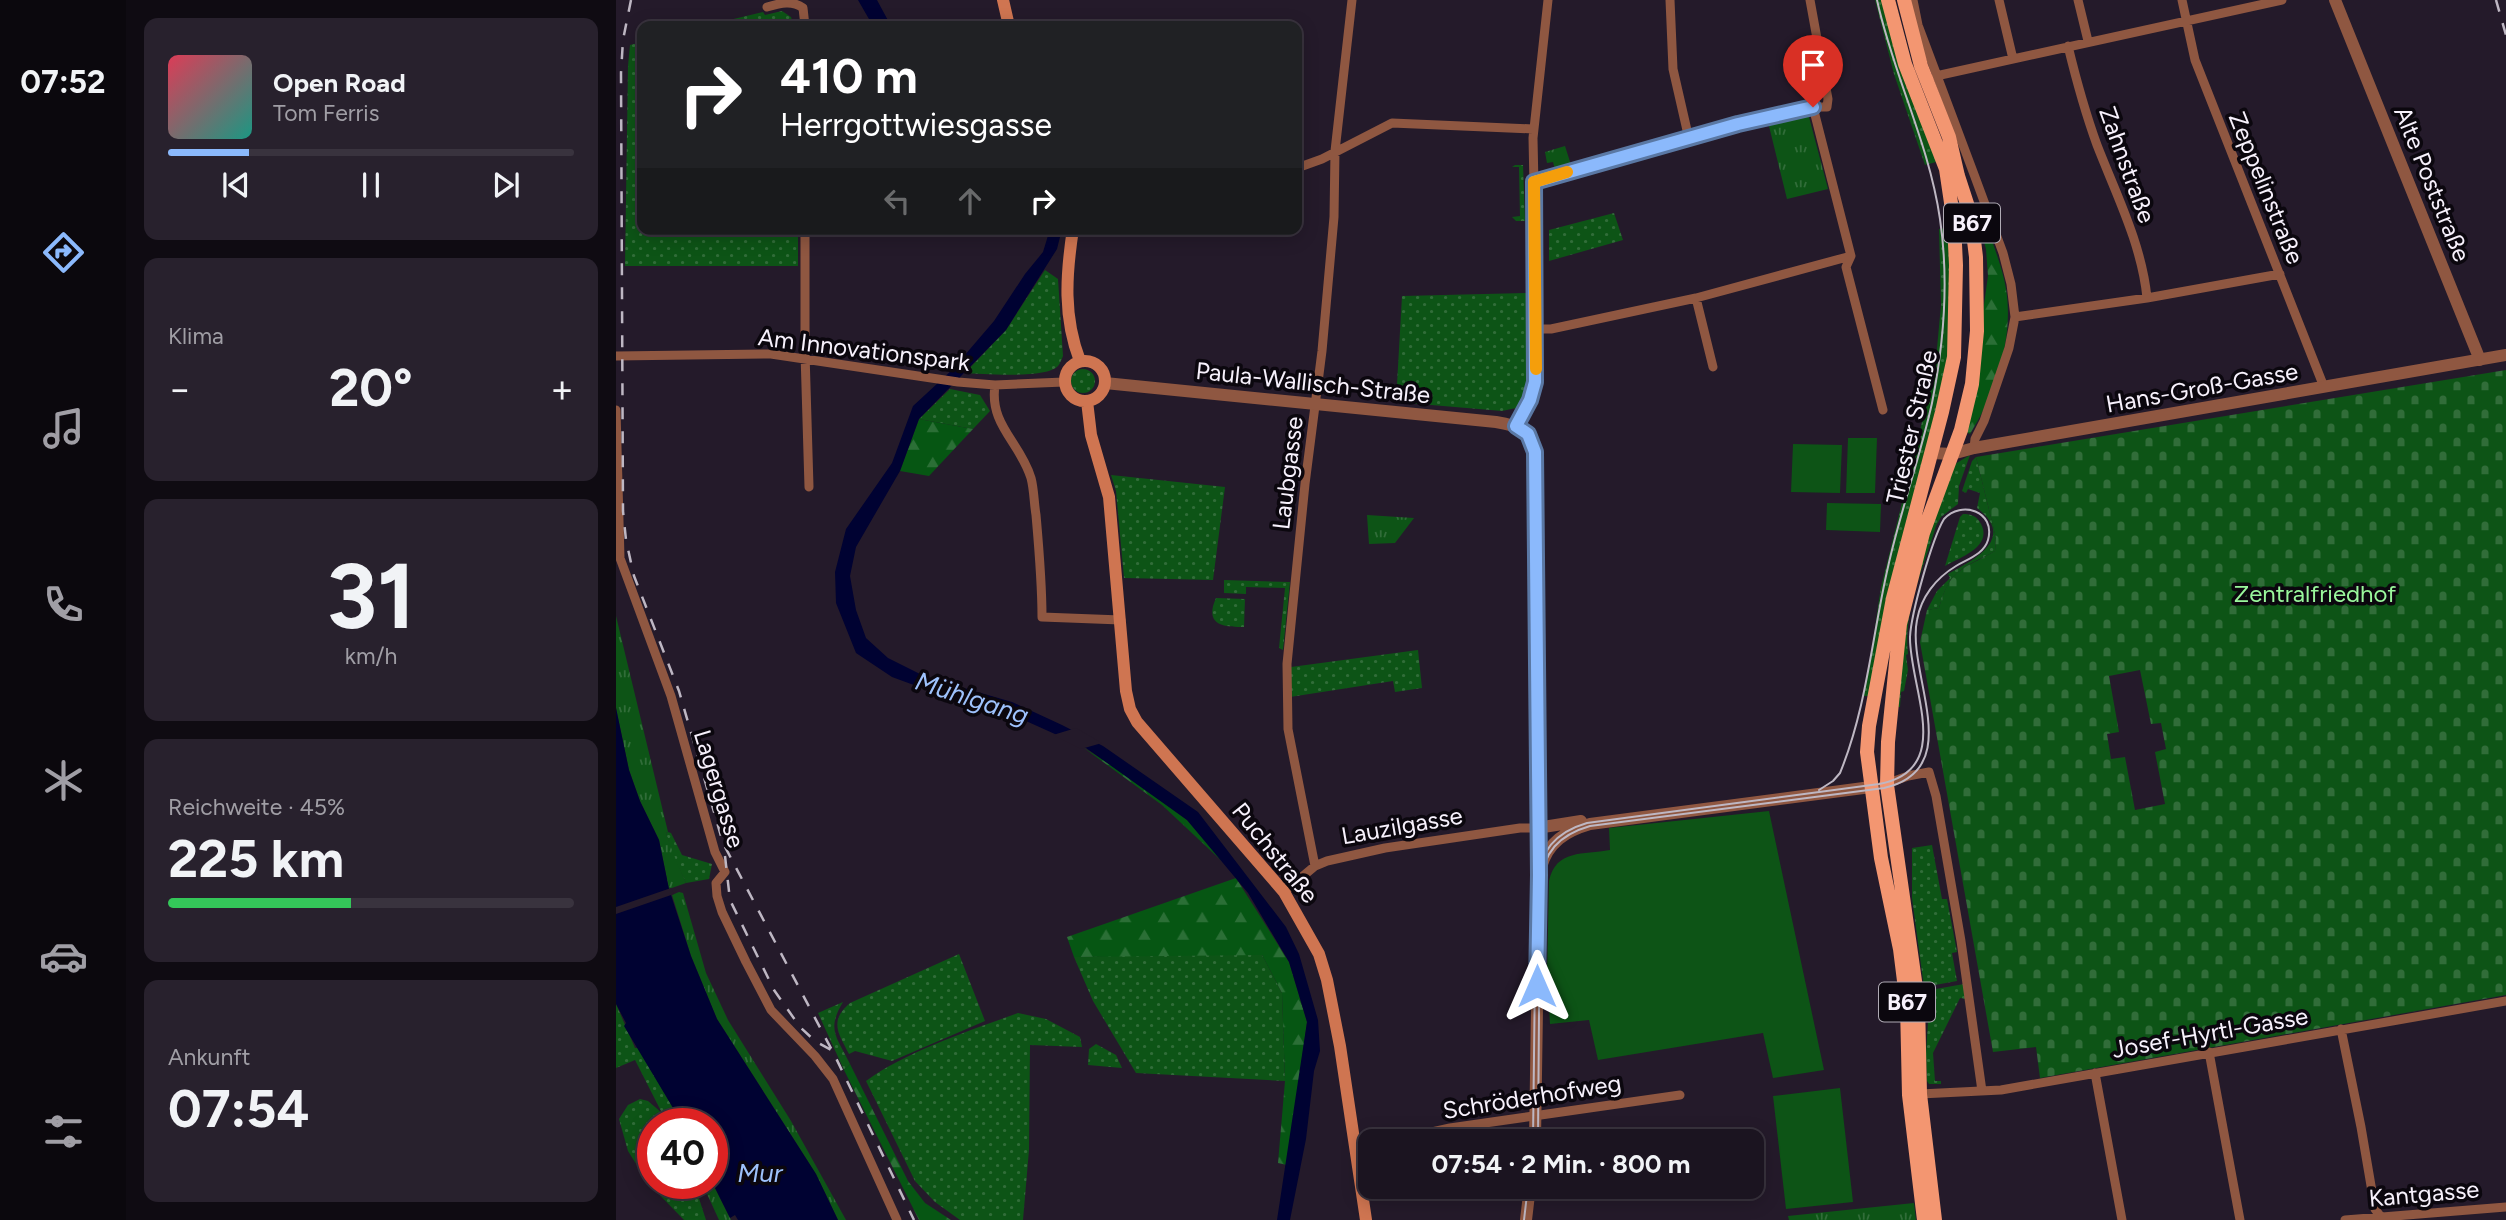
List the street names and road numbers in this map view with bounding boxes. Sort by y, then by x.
street label: Alte Poststraße [2388,102,2477,266]
street label: Zahnstraße [2093,103,2162,227]
street label: Zeppelinstraße [2223,108,2310,268]
road number: B67 [1944,204,2000,243]
street label: Am Innovationspark [756,322,972,377]
street label: Triester Straße [1880,347,1943,507]
street label: Paula-Wallisch-Straße [1194,356,1432,409]
street label: Hans-Groß-Gasse [2104,356,2300,419]
street label: Laubgasse [1266,415,1309,531]
street label: Lagergasse [688,726,751,851]
street label: Puchstraße [1226,797,1325,909]
street label: Lauzilgasse [1339,801,1465,850]
road number: B67 [1879,982,1935,1021]
street label: Josef-Hyrtl-Gasse [2110,1001,2310,1064]
street label: Schröderhofweg [1441,1068,1623,1125]
street label: Kantgasse [2367,1174,2480,1213]

